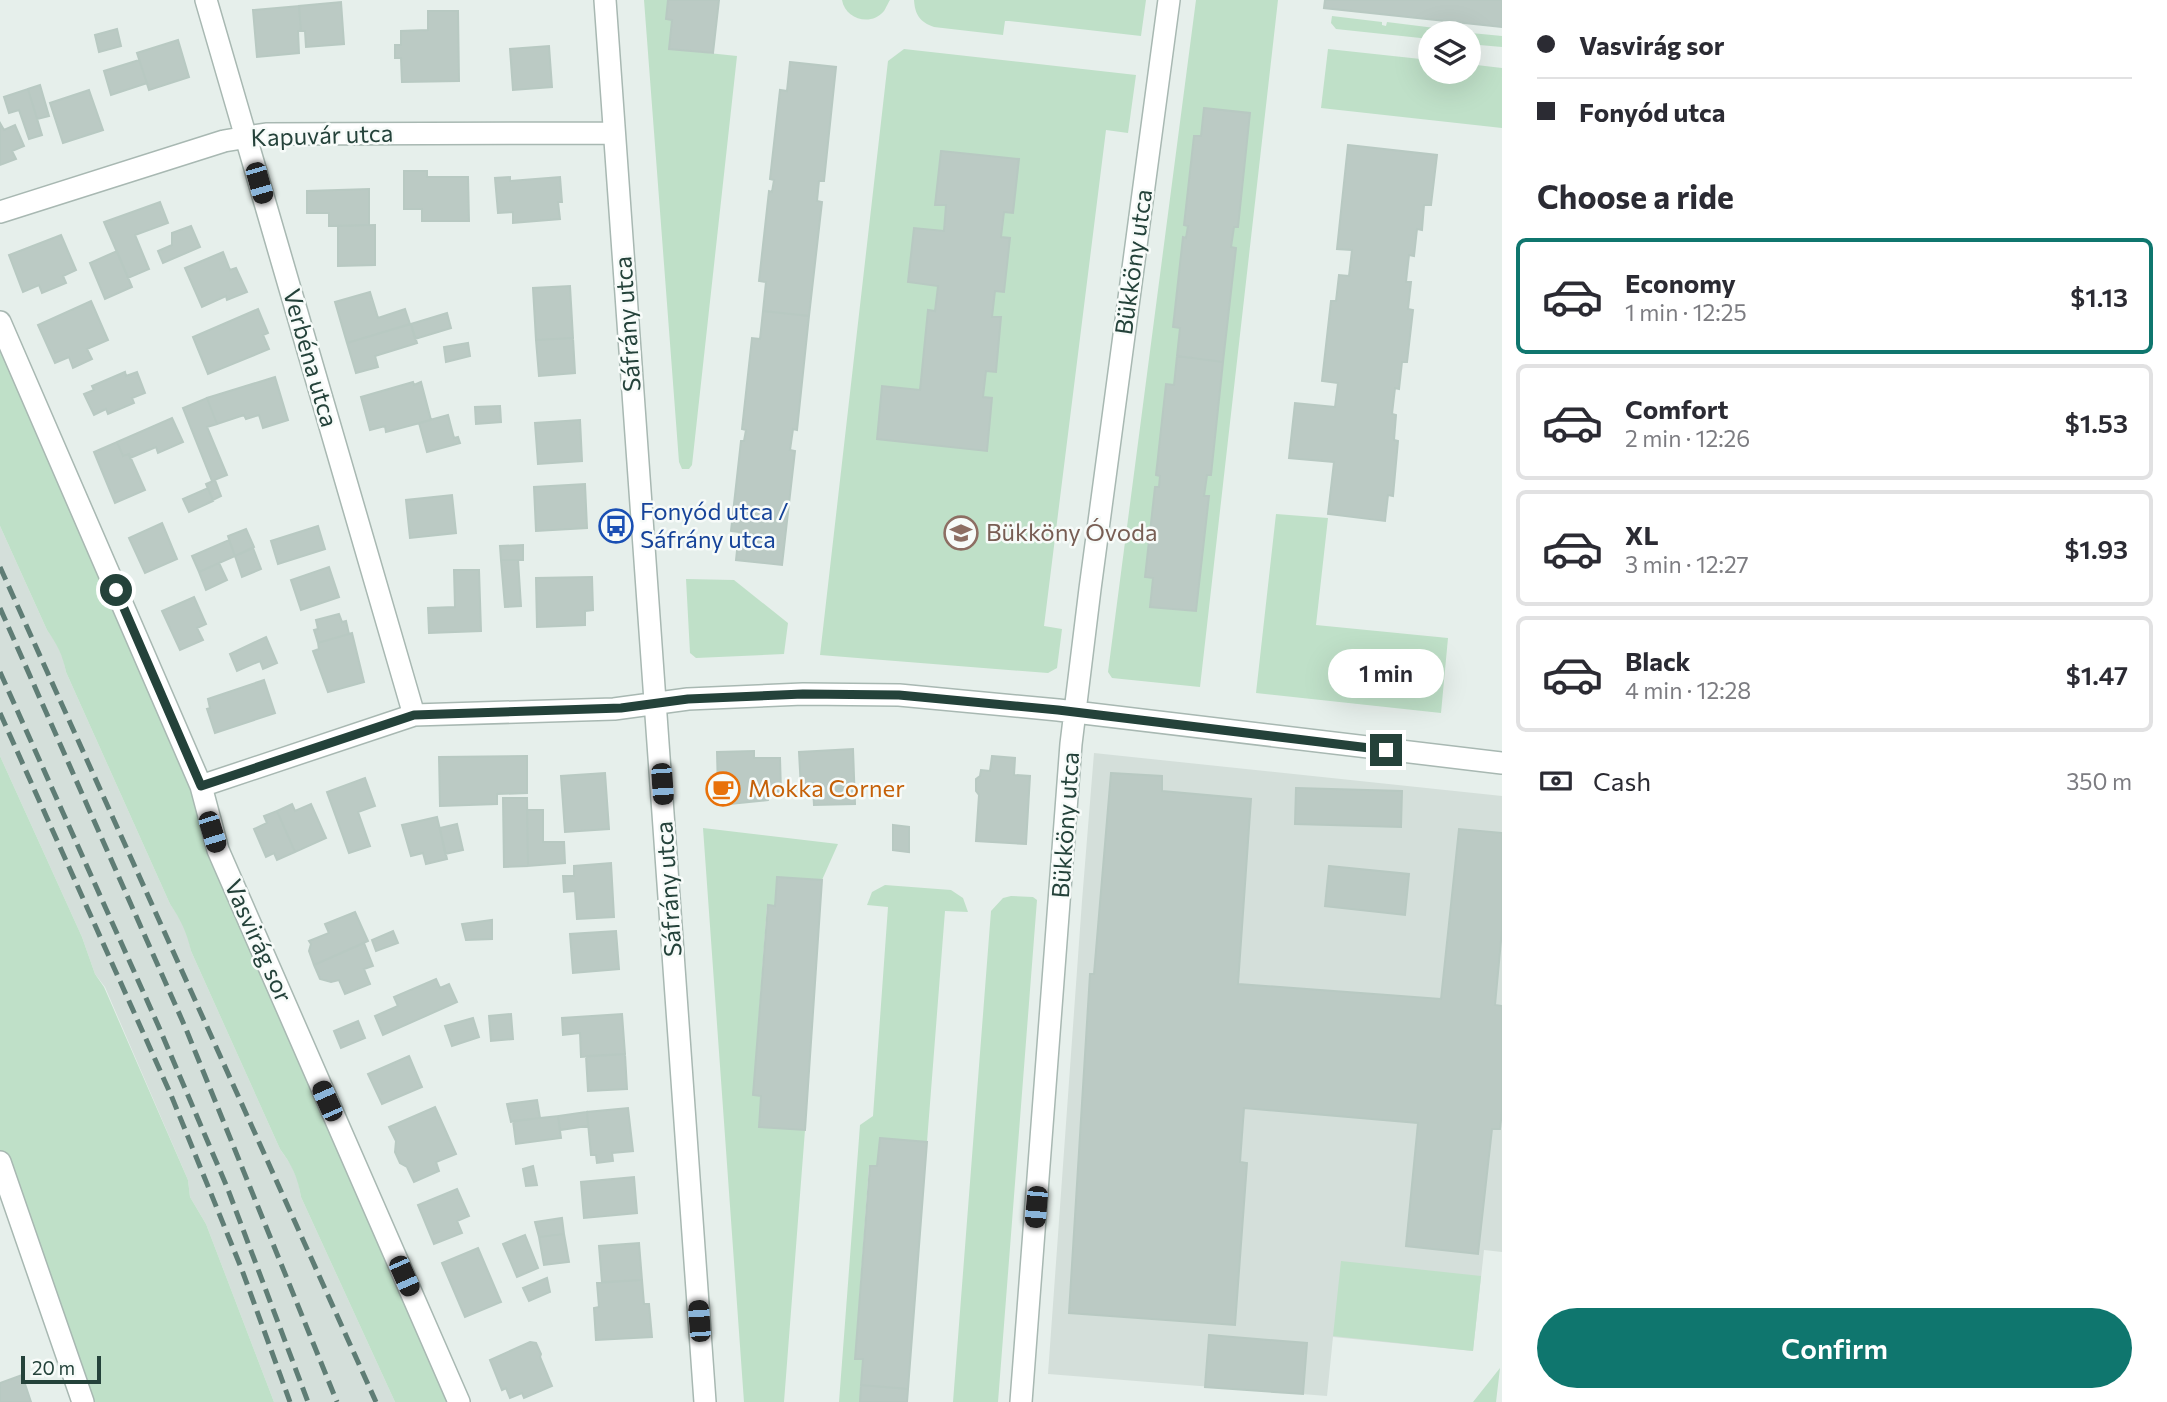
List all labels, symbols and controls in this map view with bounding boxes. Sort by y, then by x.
map controls [1418,21,1481,84]
button: layers [1418,21,1481,84]
text: Vasvirág sor [1579,29,1725,60]
text: Fonyód utca [1579,96,1725,127]
street label: Kapuvár utca [250,118,394,151]
car [244,160,275,206]
text: Choose a ride [1537,176,1734,216]
street label: Bükköny utca [1108,187,1157,336]
street label: Sáfrány utca [607,255,646,393]
icon: car [1541,265,1604,328]
text: Economy [1625,267,1736,298]
text: $1.13 [2070,281,2128,312]
street label: Verbéna utca [278,285,345,430]
text: 1 min · 12:25 [1625,298,1747,326]
icon: car [1541,391,1604,454]
text: Comfort [1625,393,1728,424]
text: $1.53 [2065,407,2128,438]
text: 2 min · 12:26 [1625,424,1750,452]
place label: Fonyód utca / Sáfrány utca [640,496,789,553]
bus stop icon: Fonyód utca / Sáfrány utca [597,507,635,545]
school or university icon: Bükköny Óvoda [942,514,980,552]
place label: Bükköny Óvoda [986,517,1157,546]
icon: car [1541,517,1604,580]
text: XL [1625,519,1659,550]
text: $1.93 [2065,533,2128,564]
text: 3 min · 12:27 [1625,550,1749,578]
route start [100,574,132,606]
icon: car [1541,643,1604,706]
text: Black [1625,645,1691,676]
callout: 1 min [1328,648,1444,698]
text: 1 min [1359,659,1413,687]
text: $1.47 [2066,659,2128,690]
text: 4 min · 12:28 [1625,676,1751,704]
route end [1370,734,1402,766]
street label: Bükköny utca [1045,751,1084,899]
car [651,762,674,806]
icon: cash [1537,762,1575,800]
text: Cash [1593,765,1651,796]
text: 350 m [2066,767,2132,795]
cafe icon: Mokka Corner [704,770,742,808]
place label: Mokka Corner [748,773,905,802]
car [196,809,229,855]
street label: Sáfrány utca [648,820,687,958]
street label: Vasvirág sor [219,875,299,1007]
car [309,1078,346,1124]
car [1024,1185,1049,1229]
car [386,1253,423,1299]
car [688,1299,711,1343]
button: Confirm [1537,1308,2132,1388]
scale bar [21,1353,102,1385]
text: 20 m [32,1356,75,1379]

